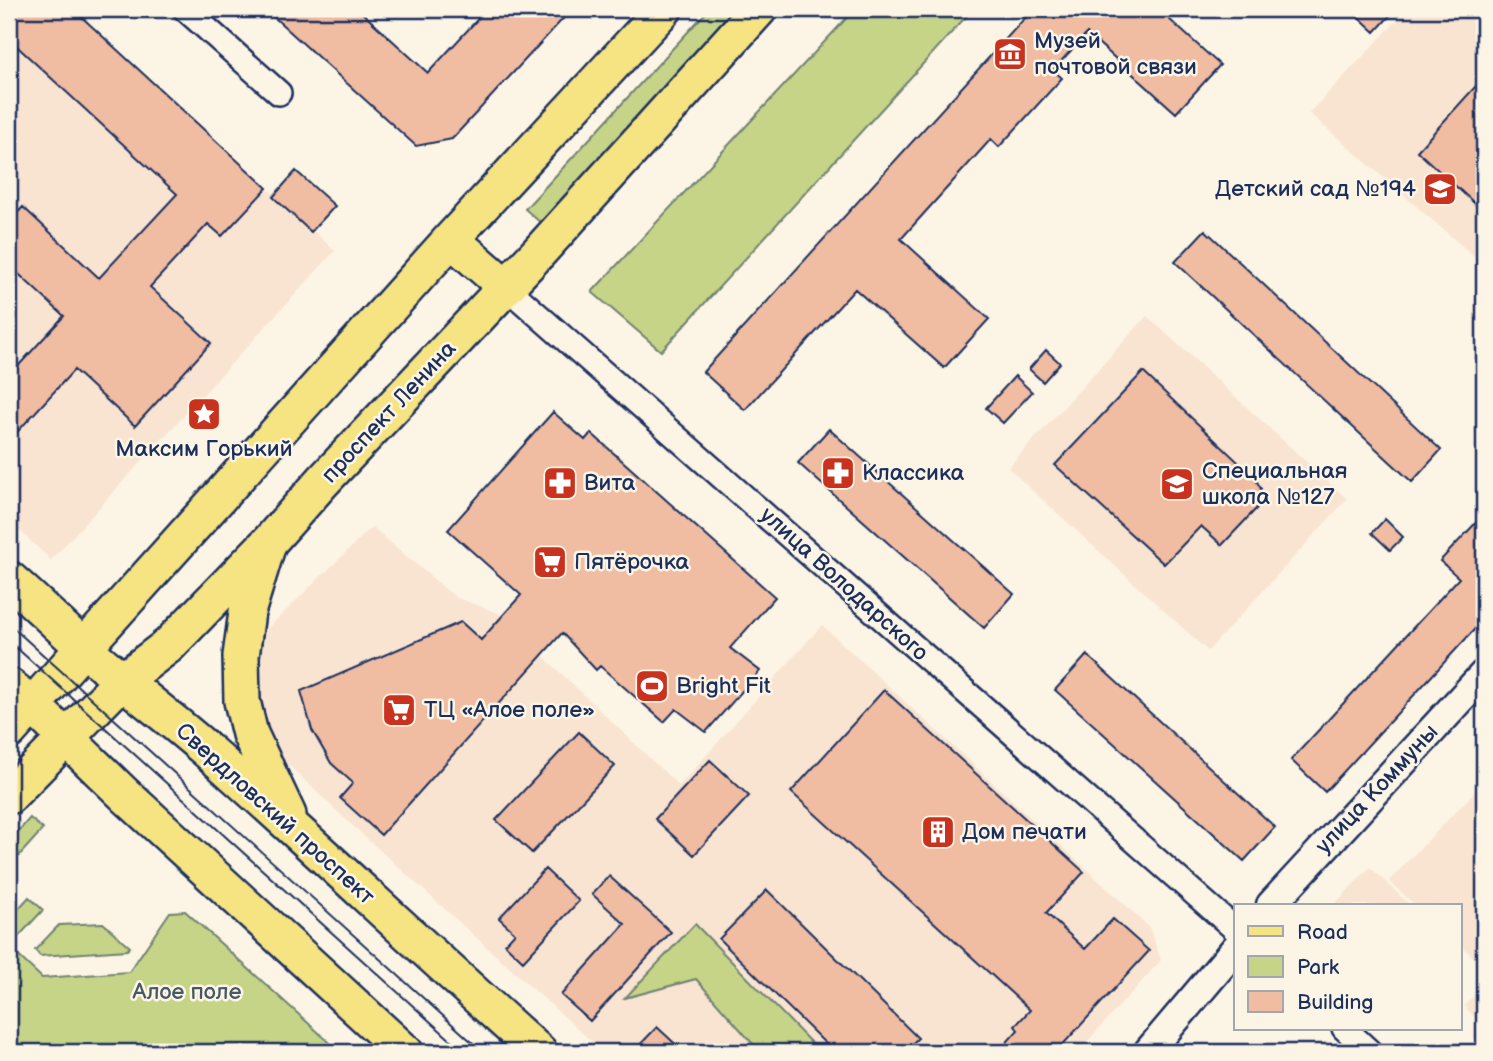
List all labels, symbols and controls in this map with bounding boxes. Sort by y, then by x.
place label: Музей почтовой связи [1034,27,1197,81]
museum icon: Музей почтовой связи [991,35,1029,73]
school or university icon: Детский сад №194 [1421,170,1459,208]
place label: Детский сад №194 [1215,175,1416,203]
street label: проспект Ленина [316,335,463,489]
place icon: Максим Горький [185,395,223,433]
place label: Максим Горький [115,435,293,463]
pharmacy icon: Классика [819,454,857,492]
place label: Специальная школа №127 [1202,457,1348,511]
place label: Классика [862,459,965,487]
pharmacy icon: Вита [541,464,579,502]
school or university icon: Специальная школа №127 [1158,465,1196,503]
place label: Вита [584,469,636,497]
street label: улица Володарского [754,501,934,667]
supermarket icon: Пятёрочка [531,543,569,581]
place label: Пятёрочка [574,548,690,576]
sports icon: Bright Fit [633,667,671,705]
place label: Bright Fit [676,672,771,700]
supermarket icon: ТЦ «Алое поле» [380,691,418,729]
place label: ТЦ «Алое поле» [424,696,595,724]
street label: Свердловский проспект [170,717,381,911]
street label: улица Коммуны [1310,718,1444,860]
building icon: Дом печати [919,813,957,851]
place label: Дом печати [962,818,1087,846]
legend [1234,904,1462,1030]
text: Road [1297,920,1348,945]
text: Park [1297,955,1340,980]
park label: Алое поле [132,978,242,1006]
text: Building [1297,990,1373,1015]

